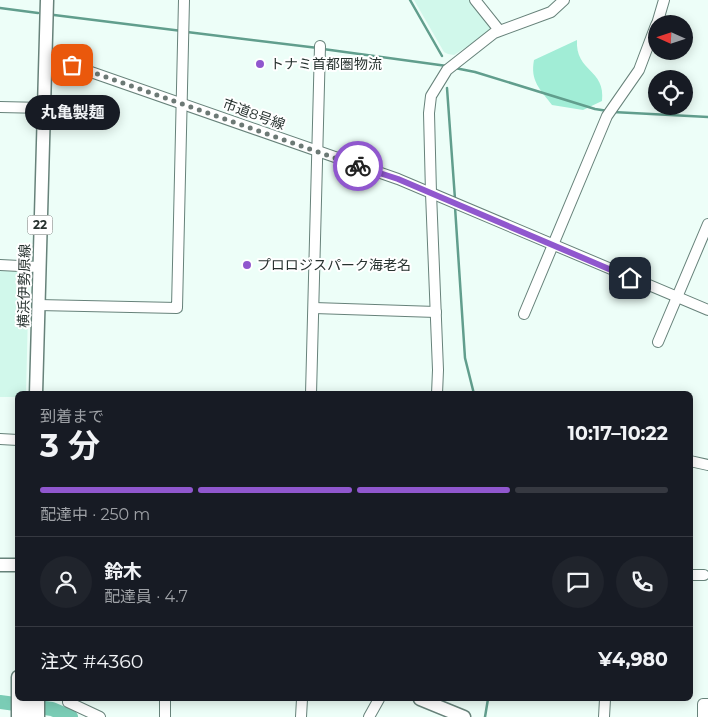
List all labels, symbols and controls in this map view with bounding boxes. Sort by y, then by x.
north arrow [648,15,692,60]
map controls [648,15,693,115]
pin [51,44,93,86]
icon: bag [58,51,86,79]
place label: トナミ首都圏物流 [270,55,382,73]
marker: トナミ首都圏物流 [254,58,266,70]
button: locate [648,70,693,115]
street label: 市道8号線 [220,94,288,134]
callout: 丸亀製麺 [24,95,120,130]
text: 丸亀製麺 [40,103,105,122]
courier [333,141,383,191]
icon: bike [344,152,372,180]
road number: 22 [28,216,52,234]
street label: 横浜伊勢原線 [14,244,34,328]
place label: プロロジスパーク海老名 [257,256,411,274]
pin [609,257,651,299]
marker: プロロジスパーク海老名 [241,259,253,271]
icon: home [616,264,644,292]
text: 到着まで [40,407,104,426]
text: 10:17–10:22 [568,422,668,445]
text: 3 分 [40,426,100,465]
text: 配達中 · 250 m [40,505,150,524]
button: person [40,556,92,608]
button: chat [552,556,604,608]
button: phone [616,556,668,608]
text: 鈴木 [104,560,142,583]
text: 配達員 · 4.7 [104,587,188,606]
text: ¥4,980 [598,648,668,671]
text: 注文 #4360 [40,650,143,673]

